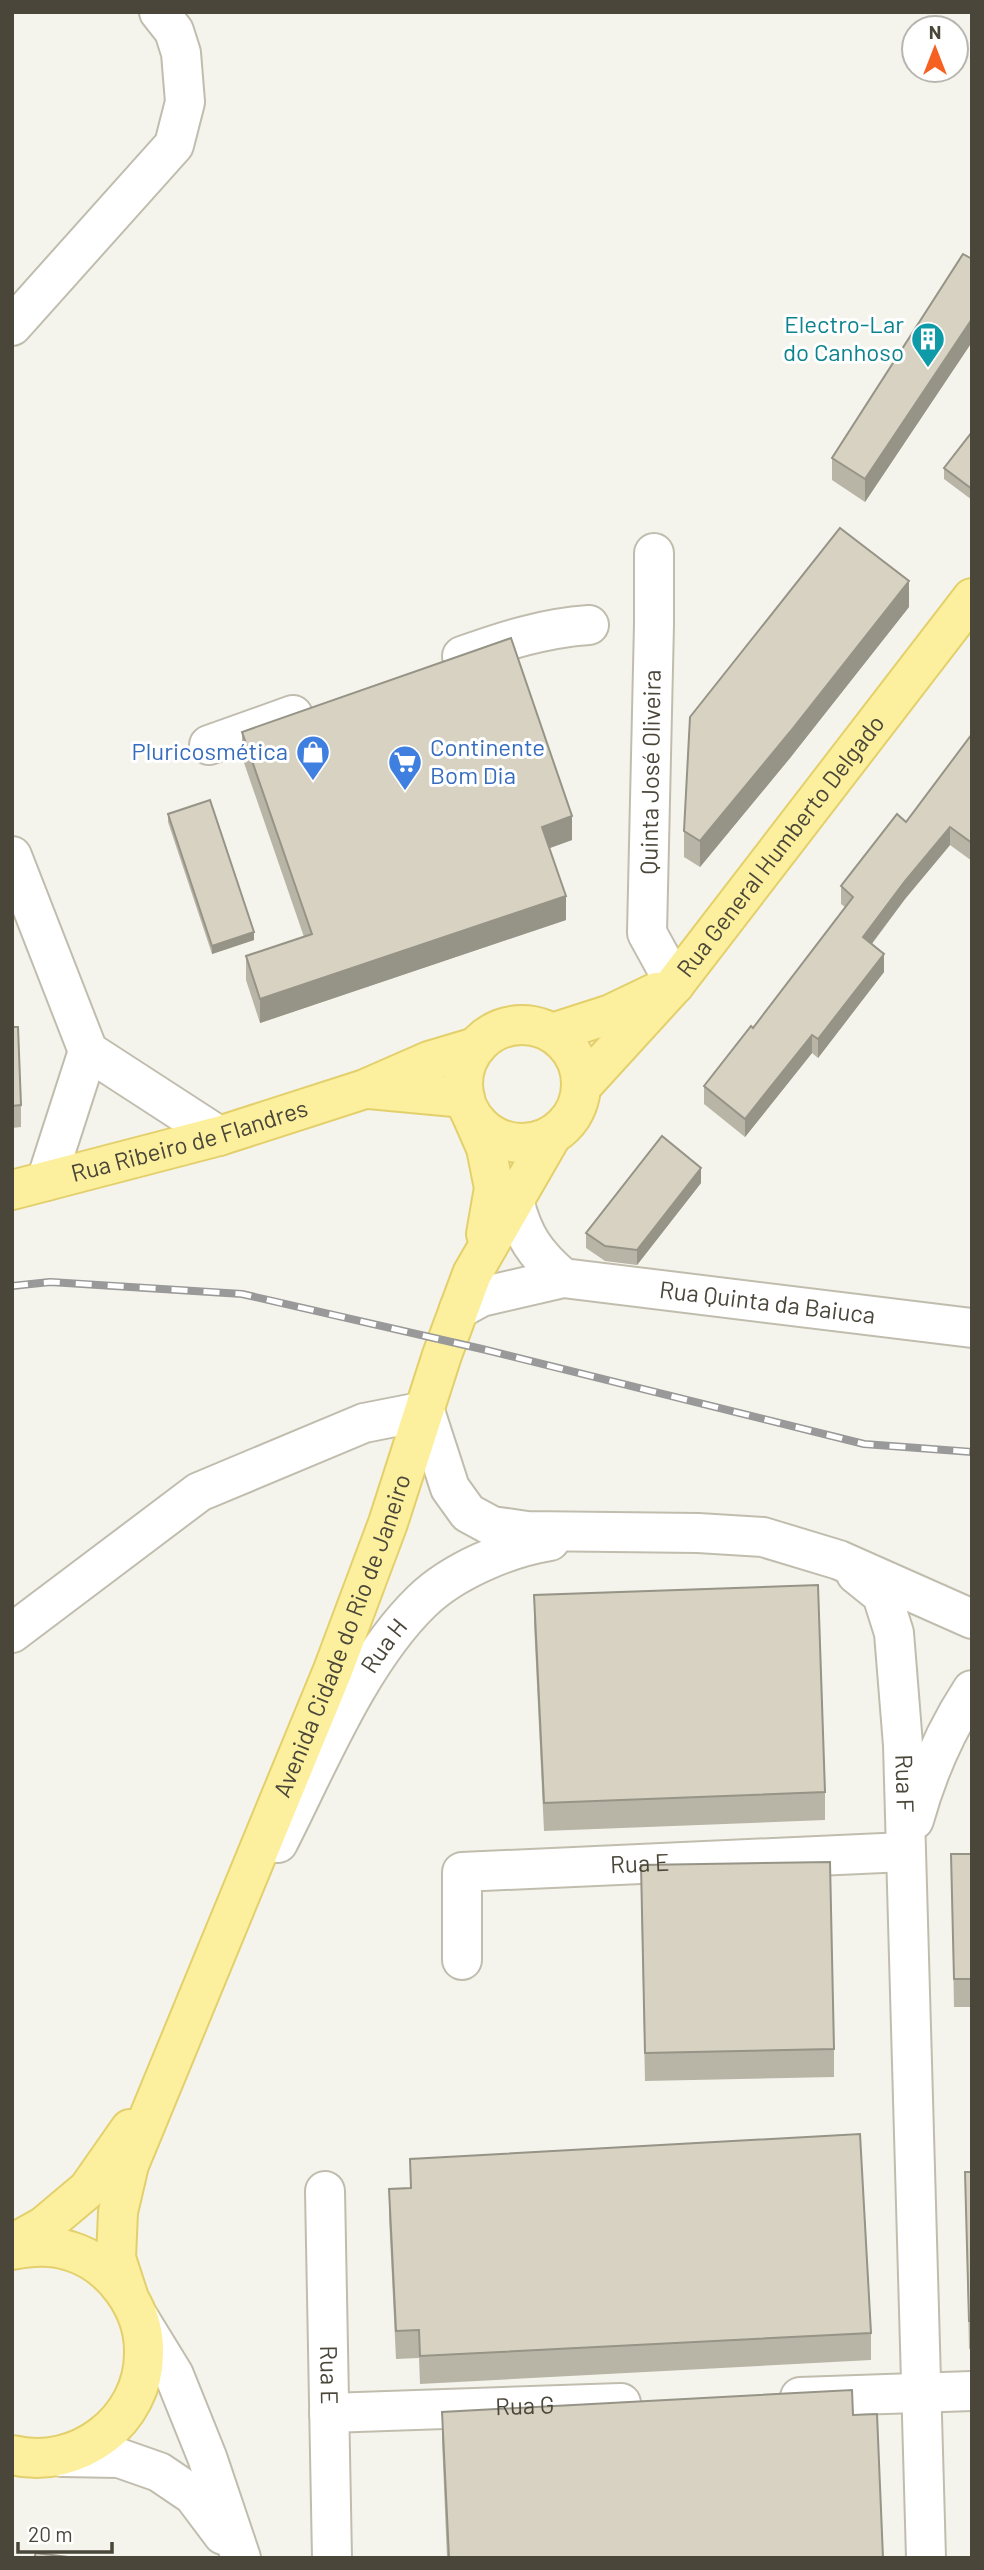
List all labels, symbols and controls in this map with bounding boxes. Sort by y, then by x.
north arrow [900,14,970,84]
text: N [929,20,941,43]
place label: Electro-Lar do Canhoso [783,309,904,366]
building icon: Electro-Lar do Canhoso [909,320,947,369]
street label: Quinta José Oliveira [633,669,666,875]
street label: Rua General Humberto Delgado [670,709,890,982]
place label: Continente Bom Dia [430,732,545,789]
shop icon: Pluricosmética [294,733,332,782]
place label: Pluricosmética [132,736,288,765]
supermarket icon: Continente Bom Dia [386,743,424,792]
street label: Rua Ribeiro de Flandres [68,1092,311,1187]
street label: Rua Quinta da Baiuca [658,1274,877,1329]
street label: Avenida Cidade do Rio de Janeiro [266,1470,416,1801]
street label: Rua H [354,1612,412,1678]
street label: Rua F [890,1754,921,1813]
street label: Rua E [610,1847,670,1878]
street label: Rua E [315,2345,345,2405]
street label: Rua G [495,2389,555,2420]
scale bar [18,2510,112,2554]
text: 20 m [28,2521,73,2546]

